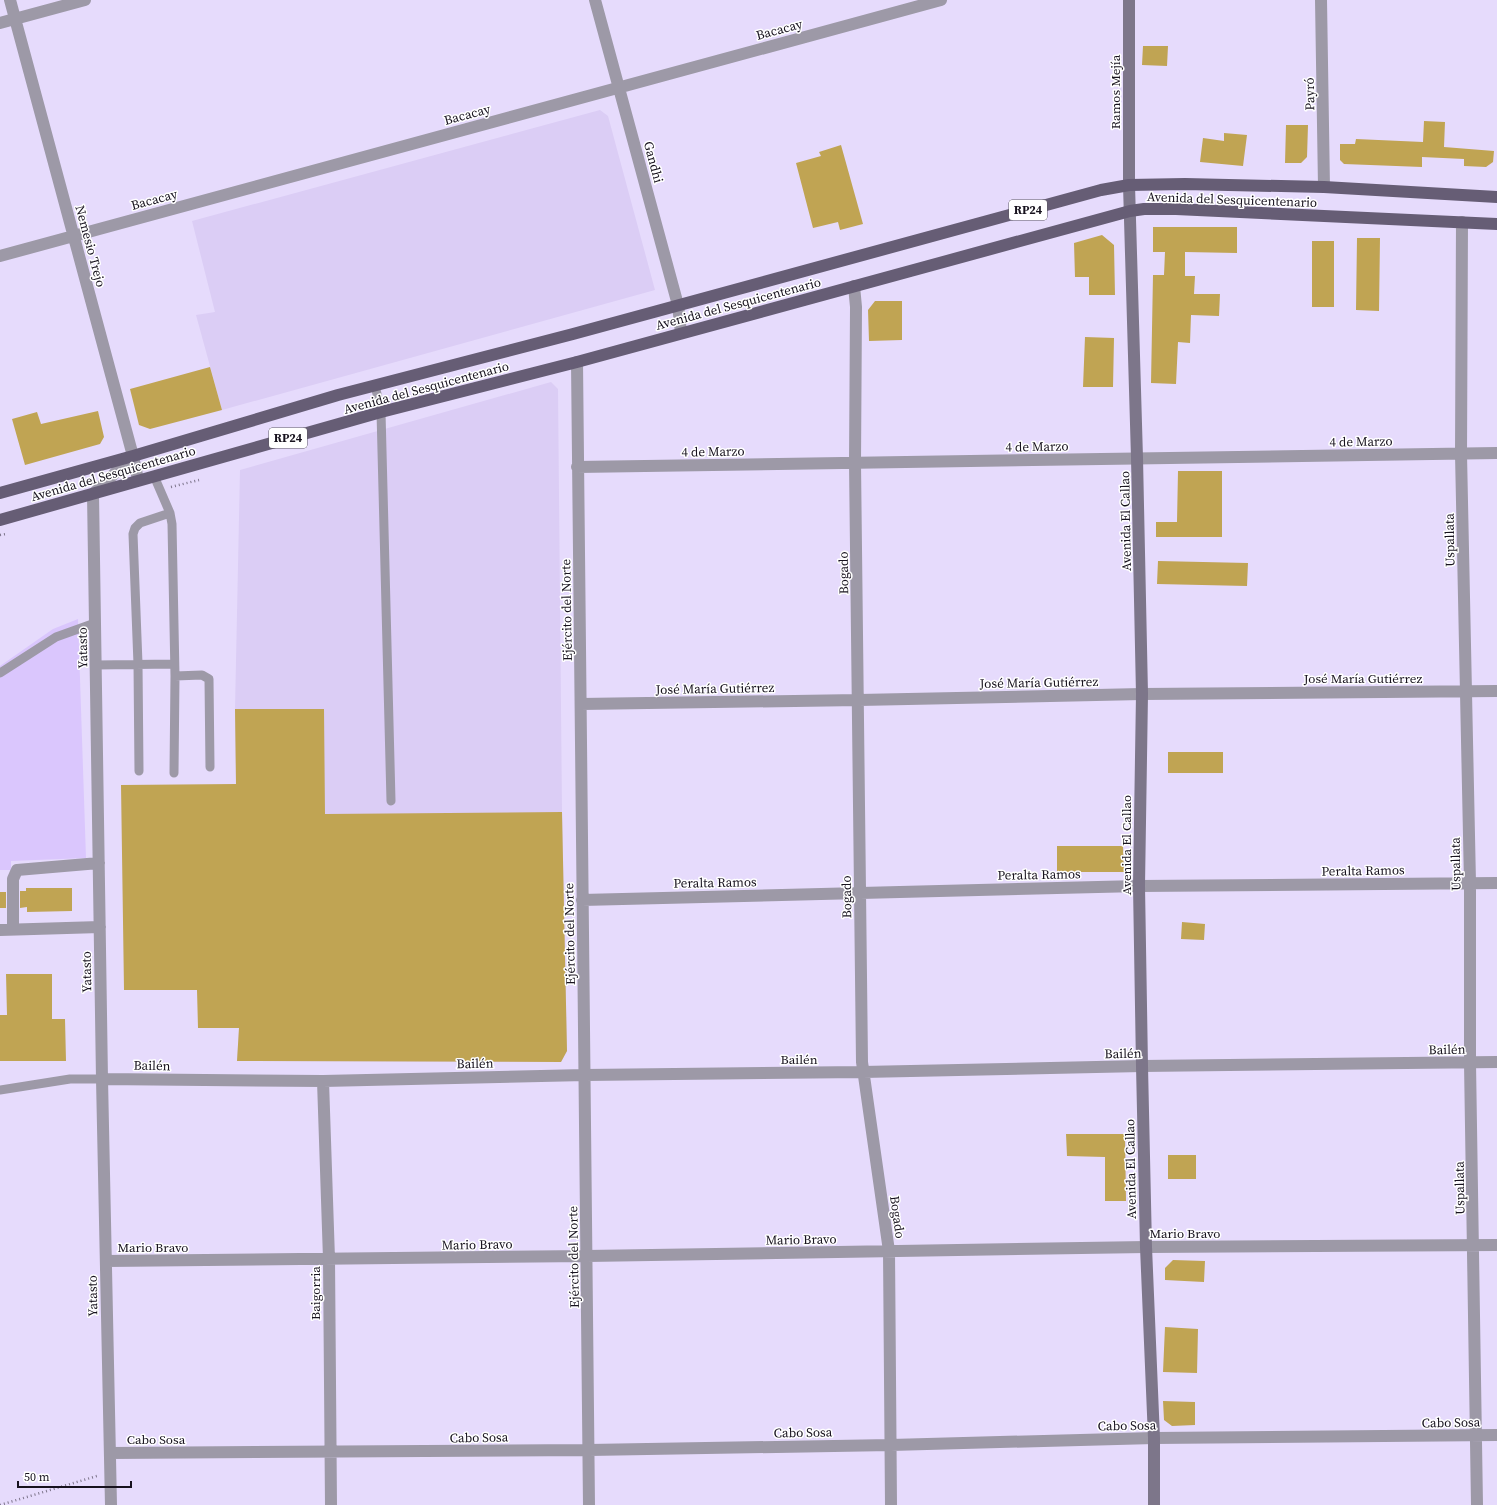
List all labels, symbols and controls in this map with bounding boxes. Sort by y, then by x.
street label: Bacacay [754,15,804,44]
street label: Ramos Mejía [1107,54,1124,129]
street label: Payró [1301,77,1318,111]
street label: Bacacay [442,100,492,129]
street label: Gandhi [640,139,667,185]
street label: Bacacay [129,185,179,214]
street label: Avenida del Sesquicentenario [1147,188,1317,211]
road number: RP24 [1009,200,1047,220]
street label: Nemesio Trejo [71,203,110,289]
street label: Avenida del Sesquicentenario [654,273,823,334]
street label: Avenida del Sesquicentenario [342,357,511,418]
road number: RP24 [269,428,307,448]
street label: 4 de Marzo [1329,432,1393,451]
street label: 4 de Marzo [1005,437,1069,456]
street label: Avenida del Sesquicentenario [29,442,197,505]
street label: 4 de Marzo [681,442,745,461]
street label: Avenida El Callao [1116,471,1135,571]
street label: Uspallata [1441,513,1458,567]
street label: Bogado [835,551,852,595]
street label: Ejército del Norte [557,559,576,661]
street label: Yatasto [74,627,91,669]
street label: José María Gutiérrez [1303,670,1422,687]
street label: José María Gutiérrez [979,673,1099,692]
street label: José María Gutiérrez [655,679,775,698]
street label: Avenida El Callao [1118,795,1135,895]
street label: Uspallata [1447,837,1464,891]
street label: Peralta Ramos [1321,861,1405,880]
street label: Peralta Ramos [997,865,1081,884]
street label: Peralta Ramos [673,873,757,892]
street label: Bogado [838,875,855,919]
street label: Ejército del Norte [560,883,579,985]
street label: Yatasto [78,951,95,993]
street label: Bailén [1428,1041,1466,1058]
street label: Bailén [1104,1045,1142,1062]
street label: Bailén [780,1051,818,1068]
street label: Bailén [456,1055,494,1072]
street label: Bailén [133,1057,171,1074]
street label: Avenida El Callao [1121,1119,1140,1219]
street label: Uspallata [1451,1161,1468,1215]
street label: Bogado [886,1195,909,1240]
street label: Ejército del Norte [564,1206,583,1308]
street label: Mario Bravo [1150,1225,1220,1242]
street label: Mario Bravo [765,1230,837,1249]
street label: Mario Bravo [441,1235,513,1254]
street label: Mario Bravo [118,1239,188,1256]
street label: Baigorria [307,1266,324,1320]
street label: Yatasto [84,1275,101,1317]
street label: Cabo Sosa [1422,1413,1481,1432]
street label: Cabo Sosa [1098,1416,1157,1435]
street label: Cabo Sosa [774,1423,833,1442]
street label: Cabo Sosa [450,1428,509,1447]
street label: Cabo Sosa [127,1431,186,1448]
scale bar [18,1463,131,1489]
text: 50 m [24,1469,50,1485]

